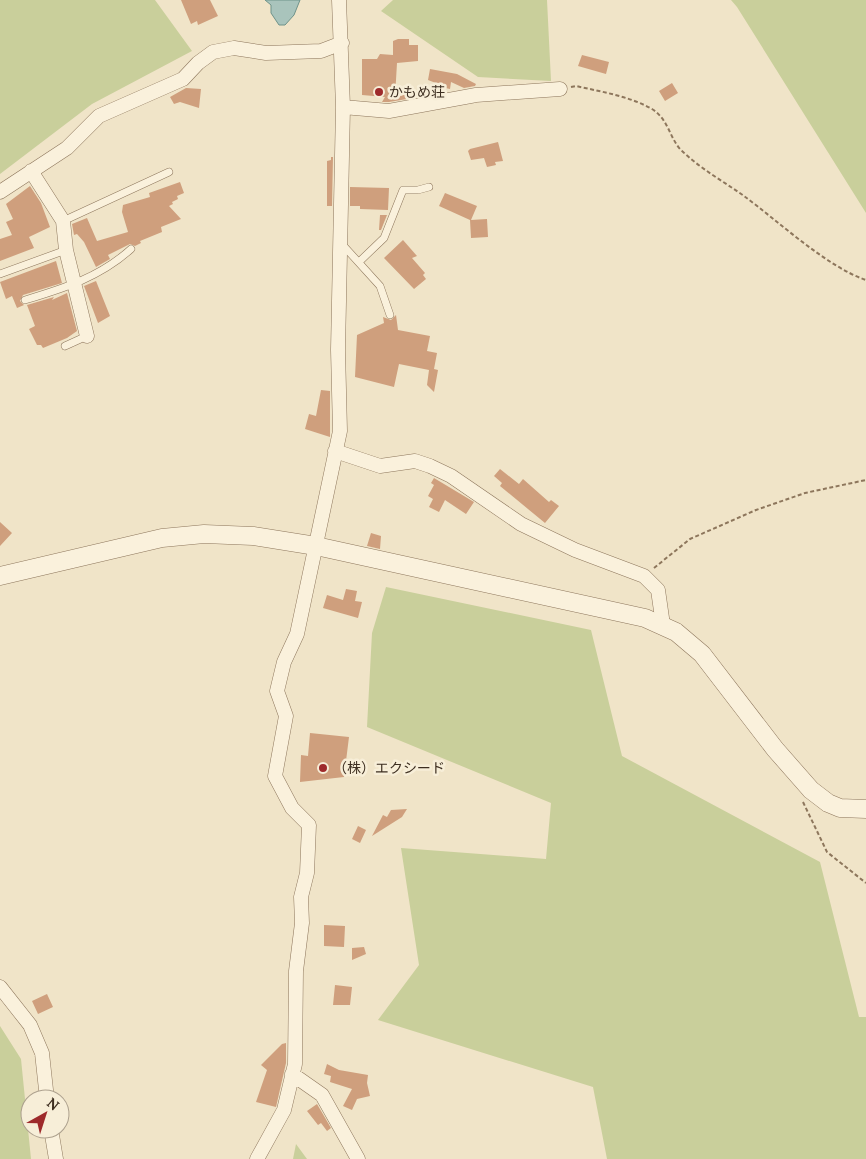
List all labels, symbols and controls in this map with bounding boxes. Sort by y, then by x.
place label: かもめ荘 [389,83,445,101]
marker: かもめ荘 [373,86,385,98]
place label: （株）エクシード [333,759,445,777]
marker: （株）エクシード [317,762,329,774]
north arrow [20,1089,70,1139]
text: N [43,1093,63,1114]

